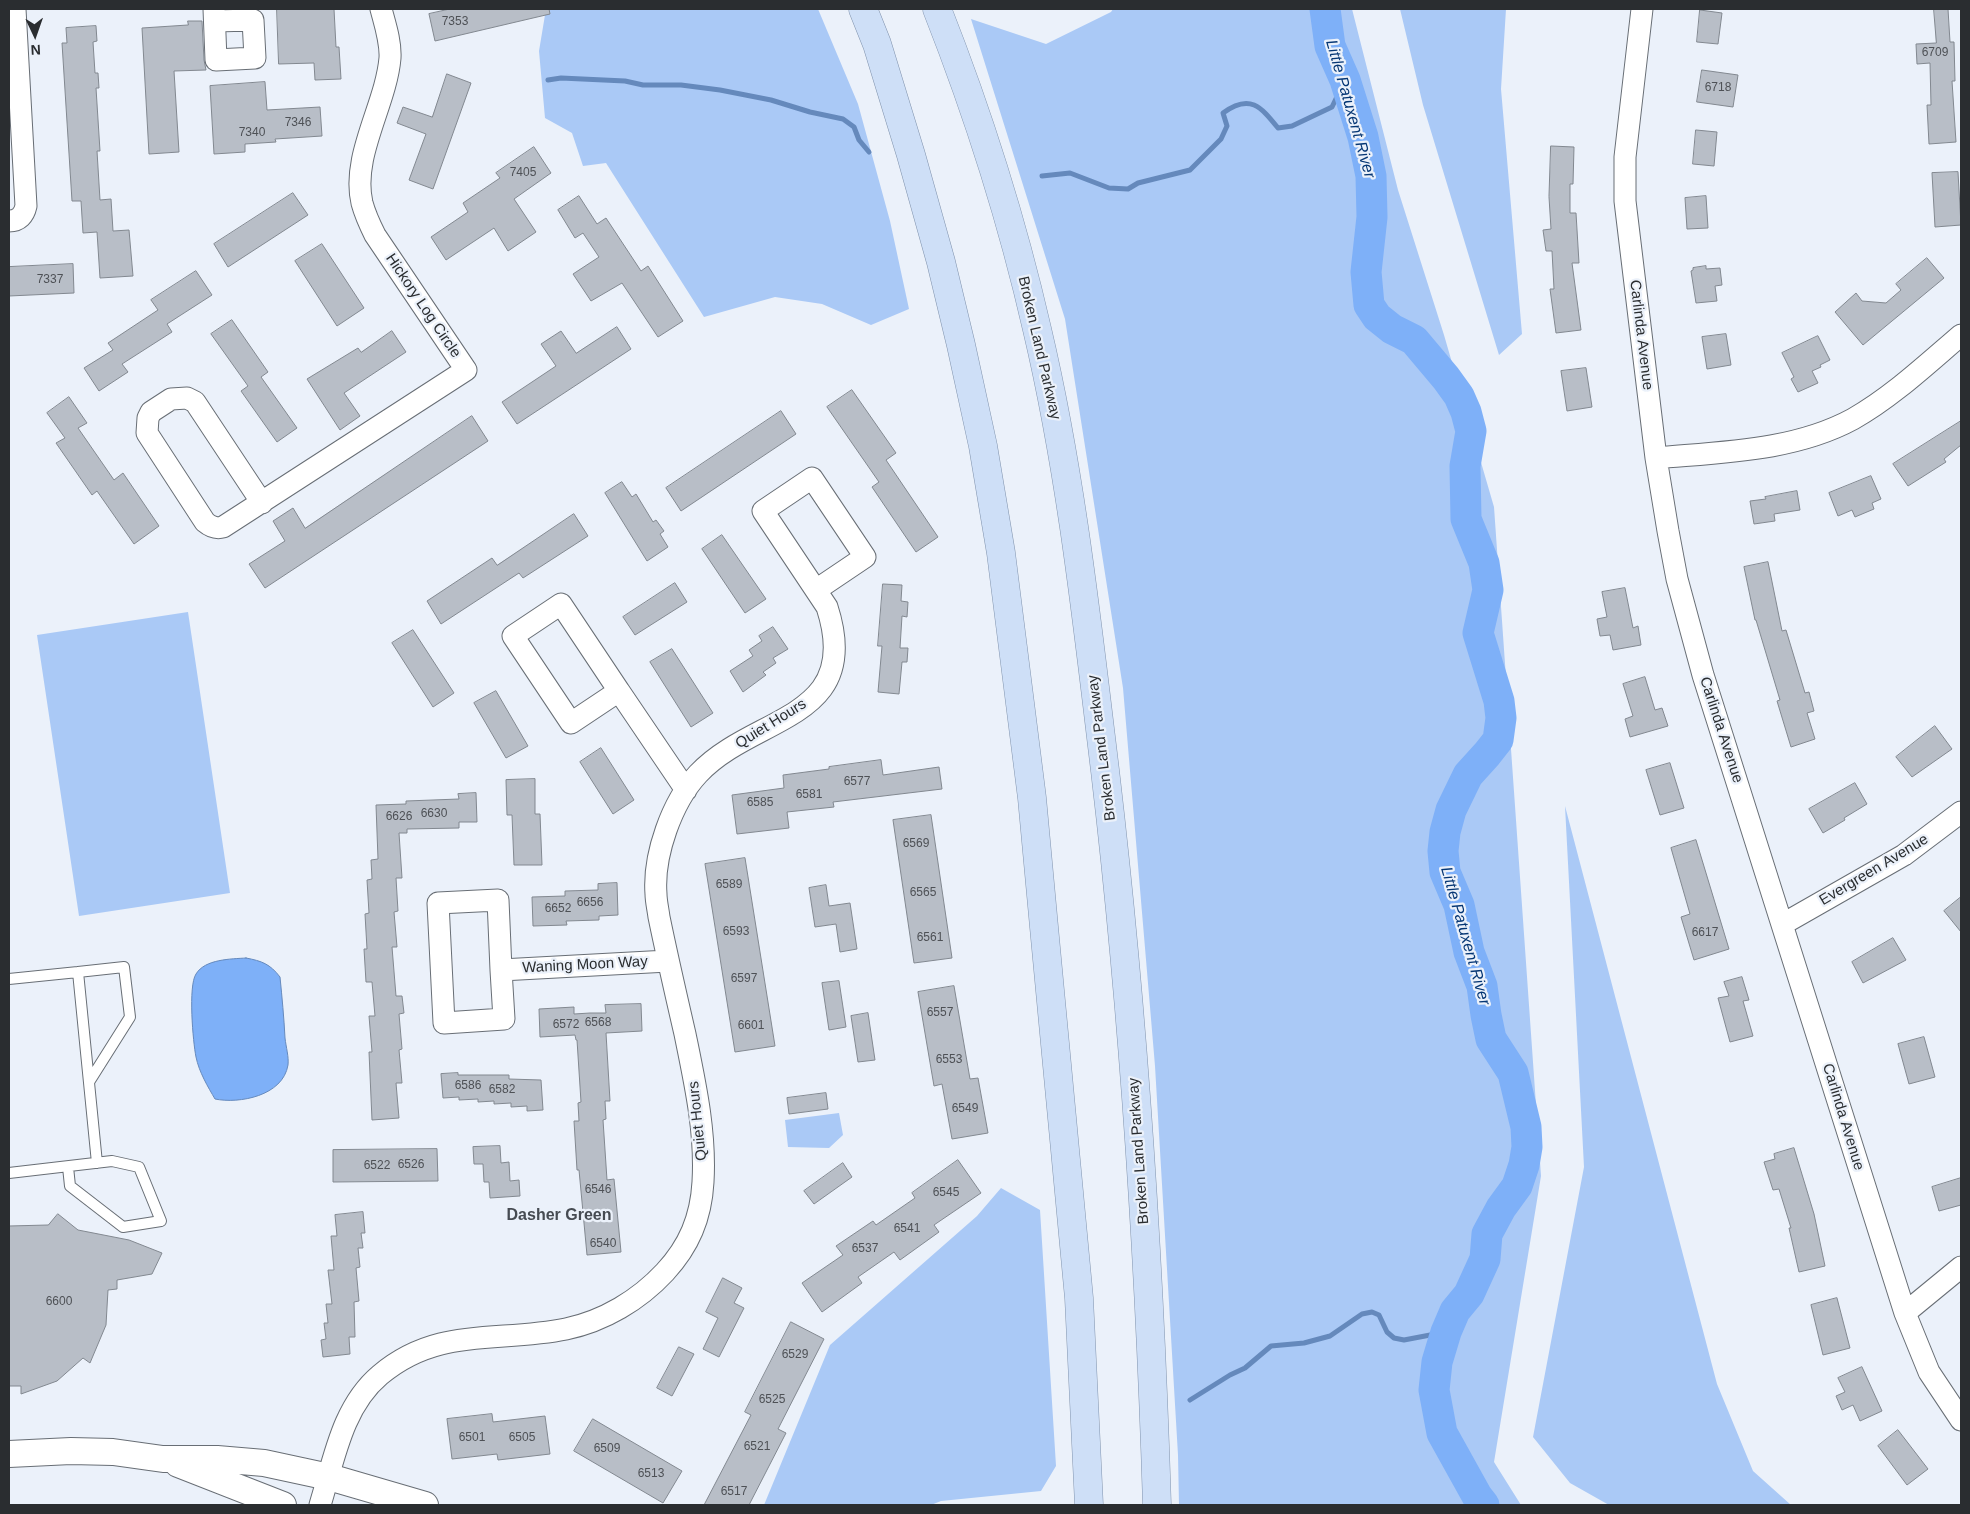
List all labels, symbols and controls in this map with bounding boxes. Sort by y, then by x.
north arrow [10,10,60,60]
house number: 7353 [442,15,468,29]
water label: Little Patuxent River [1321,38,1379,180]
text: N [30,42,41,58]
house number: 6709 [1922,46,1948,60]
house number: 6718 [1705,81,1731,95]
house number: 7346 [285,116,311,130]
house number: 7340 [239,126,265,140]
house number: 7405 [510,166,536,180]
street label: Hickory Log Circle [382,251,464,361]
house number: 7337 [37,273,63,287]
street label: Broken Land Parkway [1014,274,1064,422]
street label: Carlinda Avenue [1625,279,1657,391]
street label: Broken Land Parkway [1084,674,1120,822]
street label: Carlinda Avenue [1695,675,1747,785]
street label: Quiet Hours [732,695,810,753]
house number: 6577 [844,775,870,789]
house number: 6581 [796,788,822,802]
house number: 6585 [747,796,773,810]
house number: 6630 [421,807,447,821]
house number: 6626 [386,810,412,824]
street label: Evergreen Avenue [1816,830,1932,910]
house number: 6569 [903,837,929,851]
water label: Little Patuxent River [1436,865,1494,1007]
house number: 6589 [716,878,742,892]
house number: 6565 [910,886,936,900]
house number: 6656 [577,896,603,910]
house number: 6652 [545,902,571,916]
house number: 6593 [723,925,749,939]
house number: 6617 [1692,926,1718,940]
house number: 6561 [917,931,943,945]
street label: Waning Moon Way [522,953,648,977]
house number: 6597 [731,972,757,986]
house number: 6557 [927,1006,953,1020]
house number: 6568 [585,1016,611,1030]
house number: 6572 [553,1018,579,1032]
house number: 6601 [738,1019,764,1033]
house number: 6553 [936,1053,962,1067]
street label: Carlinda Avenue [1818,1061,1868,1173]
street label: Broken Land Parkway [1125,1077,1153,1225]
house number: 6586 [455,1079,481,1093]
street label: Quiet Hours [685,1080,711,1162]
house number: 6582 [489,1083,515,1097]
house number: 6549 [952,1102,978,1116]
house number: 6526 [398,1158,424,1172]
house number: 6522 [364,1159,390,1173]
house number: 6546 [585,1183,611,1197]
house number: 6545 [933,1186,959,1200]
district label: Dasher Green [507,1206,611,1226]
house number: 6541 [894,1222,920,1236]
house number: 6540 [590,1237,616,1251]
house number: 6537 [852,1242,878,1256]
house number: 6600 [46,1295,72,1309]
house number: 6529 [782,1348,808,1362]
house number: 6525 [759,1393,785,1407]
house number: 6501 [459,1431,485,1445]
house number: 6505 [509,1431,535,1445]
house number: 6521 [744,1440,770,1454]
house number: 6509 [594,1442,620,1456]
house number: 6513 [638,1467,664,1481]
house number: 6517 [721,1485,747,1499]

